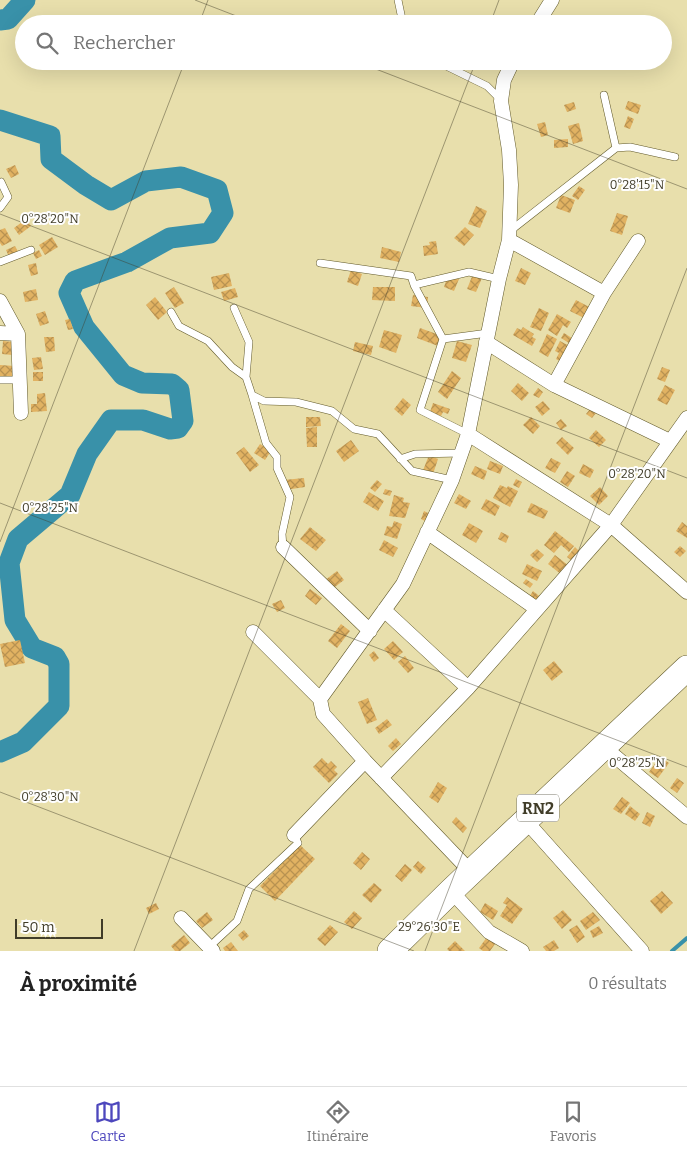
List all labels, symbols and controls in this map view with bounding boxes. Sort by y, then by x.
search box [15,15,672,70]
icon: search [33,29,61,57]
text: Rechercher [73,31,175,54]
text: 0°28'15"N [610,178,665,192]
text: 0°28'20"N [21,212,79,226]
text: 0°28'20"N [608,467,666,481]
text: 0°28'25"N [22,501,79,515]
text: 0°28'25"N [609,756,666,770]
text: 0°28'30"N [21,790,79,804]
road number: RN2 [517,794,559,821]
scale bar [15,916,102,939]
text: 50 m [22,919,55,936]
text: 29°26'30"E [398,920,460,934]
text: À proximité [20,971,137,997]
text: 0 résultats [588,974,667,993]
tab: Carte [91,1098,126,1145]
tab: Itinéraire [307,1098,369,1145]
tab: Favoris [550,1098,596,1145]

